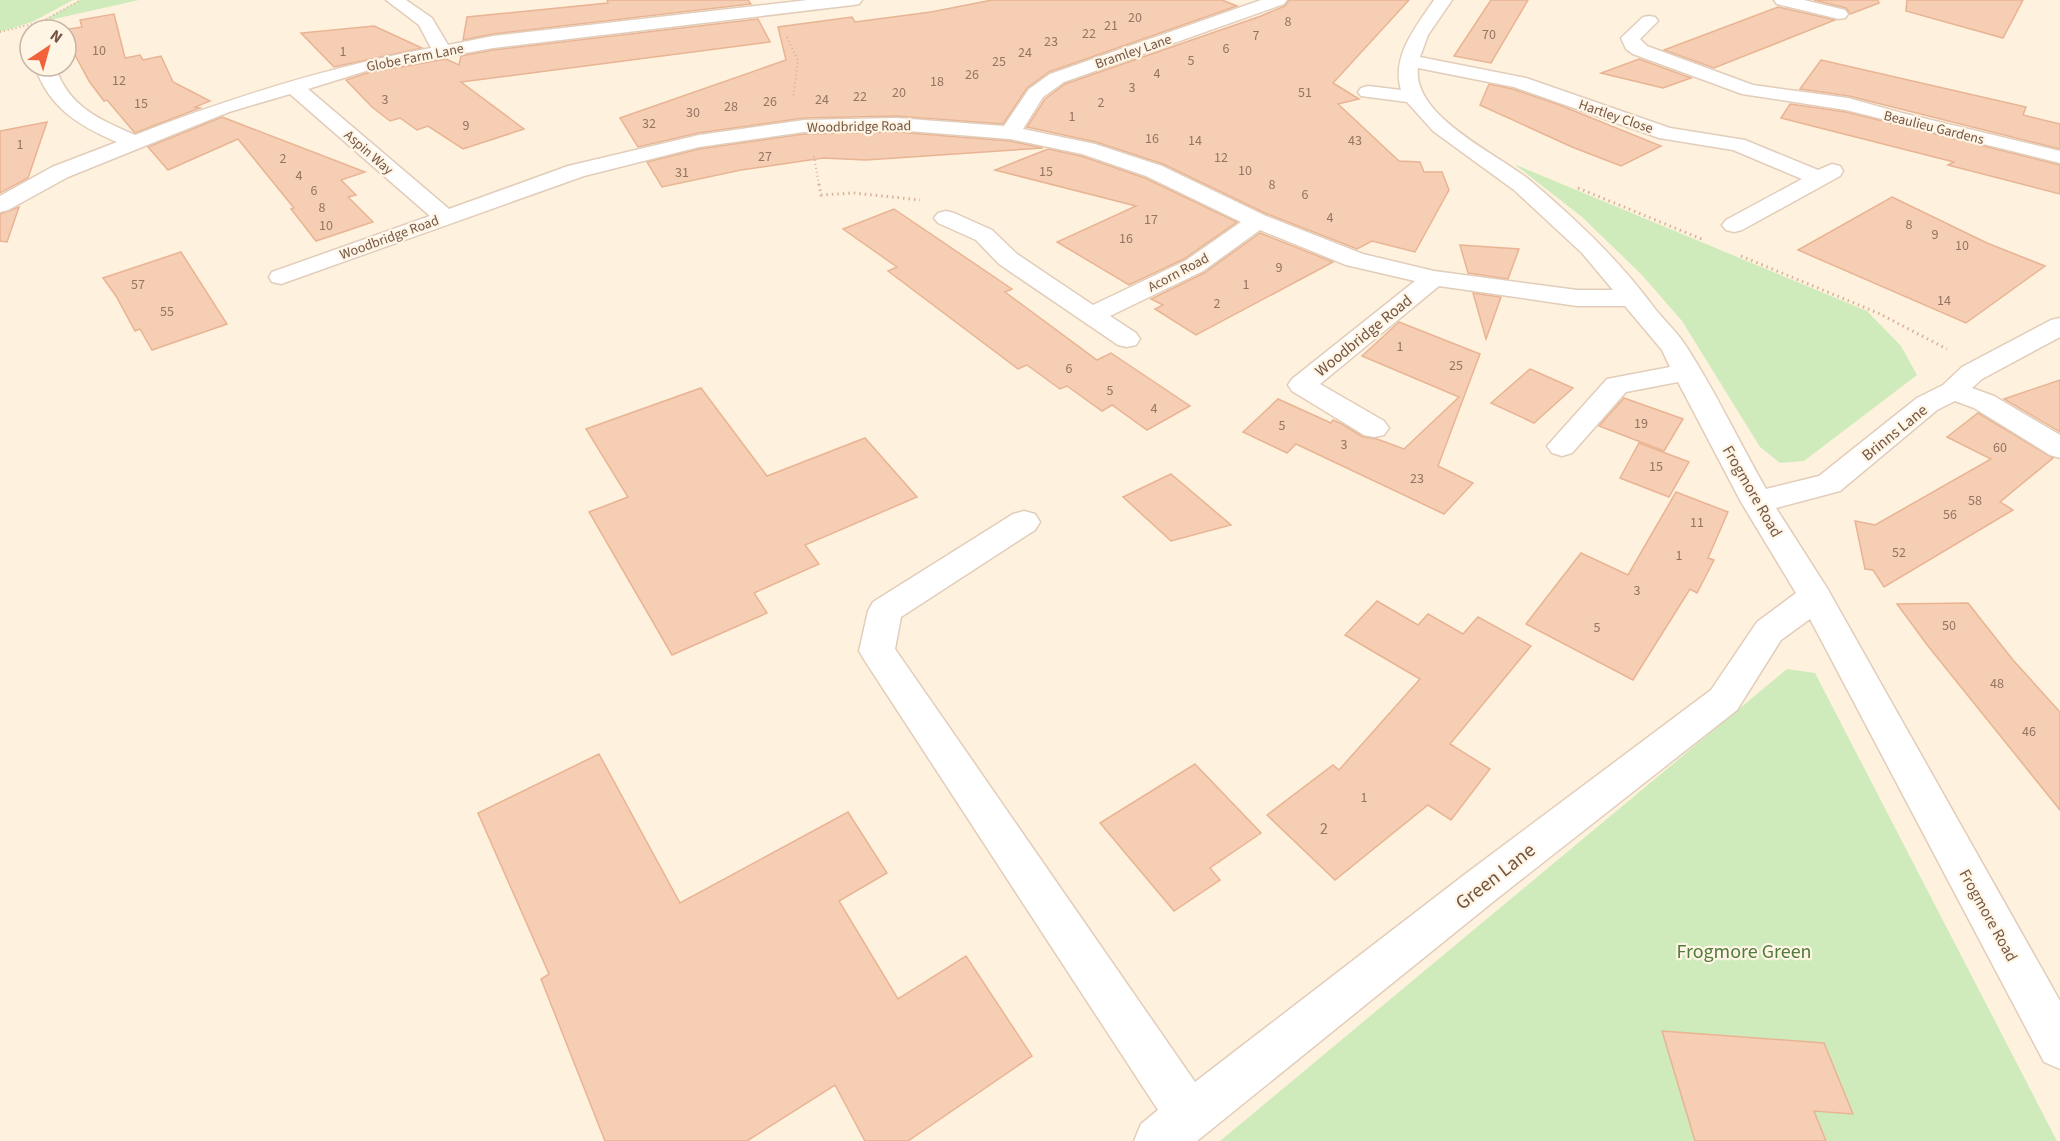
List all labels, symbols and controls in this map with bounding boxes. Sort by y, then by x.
house number: 20 [1128,8,1142,28]
house number: 8 [1285,12,1292,32]
house number: 21 [1104,16,1118,36]
north arrow [18,18,78,78]
house number: 22 [1082,24,1096,44]
text: N [45,25,67,49]
house number: 70 [1482,25,1496,45]
house number: 7 [1253,26,1260,46]
street label: Bramley Lane [1092,29,1174,74]
house number: 23 [1044,32,1058,52]
street label: Globe Farm Lane [365,39,465,77]
house number: 6 [1223,39,1230,59]
house number: 10 [92,41,106,61]
house number: 1 [340,42,347,62]
house number: 24 [1018,43,1032,63]
house number: 5 [1188,51,1195,71]
house number: 25 [992,52,1006,72]
house number: 4 [1154,64,1161,84]
house number: 26 [965,65,979,85]
house number: 12 [112,71,126,91]
house number: 18 [930,72,944,92]
house number: 3 [1129,78,1136,98]
house number: 20 [892,83,906,103]
house number: 51 [1298,83,1312,103]
house number: 22 [853,87,867,107]
house number: 3 [382,90,389,110]
house number: 24 [815,90,829,110]
house number: 26 [763,92,777,112]
house number: 2 [1098,93,1105,113]
house number: 15 [134,94,148,114]
street label: Hartley Close [1576,95,1656,139]
house number: 28 [724,97,738,117]
house number: 30 [686,103,700,123]
street label: Beaulieu Gardens [1882,106,1986,150]
house number: 1 [1069,107,1076,127]
house number: 32 [642,114,656,134]
house number: 9 [463,116,470,136]
street label: Woodbridge Road [807,116,911,138]
street label: Aspin Way [339,126,398,180]
house number: 16 [1145,129,1159,149]
house number: 14 [1188,131,1202,151]
house number: 43 [1348,131,1362,151]
house number: 1 [17,135,24,155]
house number: 27 [758,147,772,167]
house number: 12 [1214,148,1228,168]
house number: 2 [280,149,287,169]
house number: 10 [1238,161,1252,181]
house number: 15 [1039,162,1053,182]
house number: 31 [675,163,689,183]
house number: 4 [296,166,303,186]
house number: 8 [1269,175,1276,195]
house number: 6 [311,181,318,201]
house number: 6 [1302,185,1309,205]
house number: 8 [319,198,326,218]
house number: 4 [1327,208,1334,228]
house number: 17 [1144,210,1158,230]
street label: Woodbridge Road [337,211,442,265]
house number: 8 [1906,215,1913,235]
house number: 10 [319,216,333,236]
house number: 9 [1932,225,1939,245]
house number: 16 [1119,229,1133,249]
house number: 10 [1955,236,1969,256]
street label: Acorn Road [1144,248,1213,297]
house number: 9 [1276,258,1283,278]
house number: 57 [131,275,145,295]
house number: 1 [1243,275,1250,295]
street label: Woodbridge Road [1310,290,1417,382]
house number: 14 [1937,291,1951,311]
house number: 2 [1214,294,1221,314]
house number: 55 [160,302,174,322]
house number: 1 [1397,337,1404,357]
house number: 25 [1449,356,1463,376]
house number: 6 [1066,359,1073,379]
house number: 5 [1107,381,1114,401]
house number: 4 [1151,399,1158,419]
street label: Brinns Lane [1857,399,1932,466]
house number: 19 [1634,414,1648,434]
house number: 5 [1279,416,1286,436]
house number: 3 [1341,435,1348,455]
house number: 60 [1993,438,2007,458]
street label: Frogmore Road [1717,442,1787,541]
house number: 15 [1649,457,1663,477]
house number: 23 [1410,469,1424,489]
house number: 58 [1968,491,1982,511]
house number: 56 [1943,505,1957,525]
house number: 11 [1690,513,1704,533]
house number: 52 [1892,543,1906,563]
house number: 1 [1676,546,1683,566]
house number: 3 [1634,581,1641,601]
house number: 50 [1942,616,1956,636]
house number: 5 [1594,618,1601,638]
house number: 48 [1990,674,2004,694]
house number: 46 [2022,722,2036,742]
house number: 1 [1361,788,1368,808]
house number: 2 [1320,818,1328,840]
street label: Green Lane [1450,837,1542,917]
street label: Frogmore Road [1954,865,2023,966]
park label: Frogmore Green [1676,938,1812,966]

